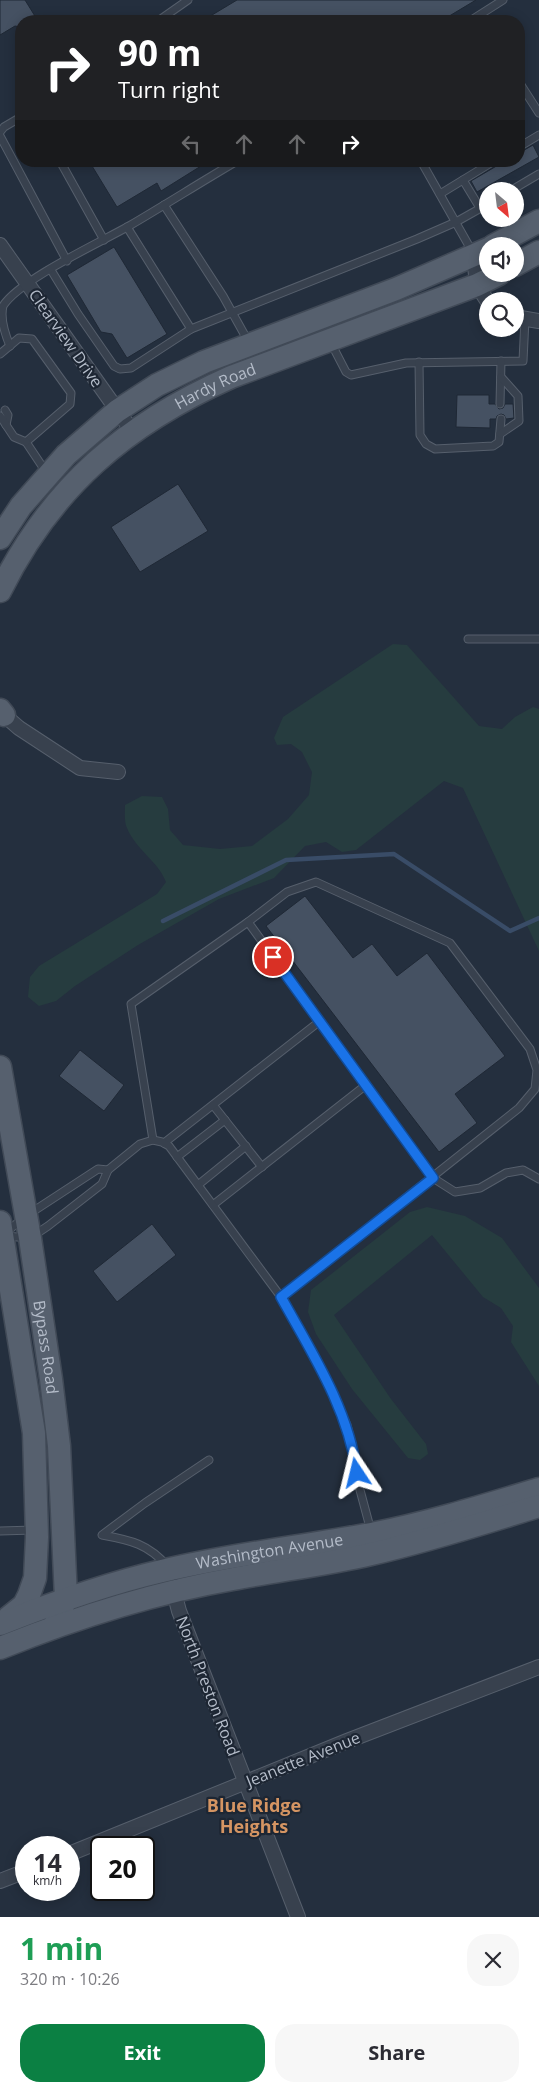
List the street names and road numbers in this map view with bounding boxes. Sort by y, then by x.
street label: Clearview Drive [24,284,108,392]
street label: Hardy Road [170,358,259,414]
street label: Bypass Road [28,1299,64,1395]
street label: Washington Avenue [194,1528,345,1574]
street label: North Preston Road [171,1613,245,1759]
street label: Jeanette Avenue [241,1726,363,1793]

